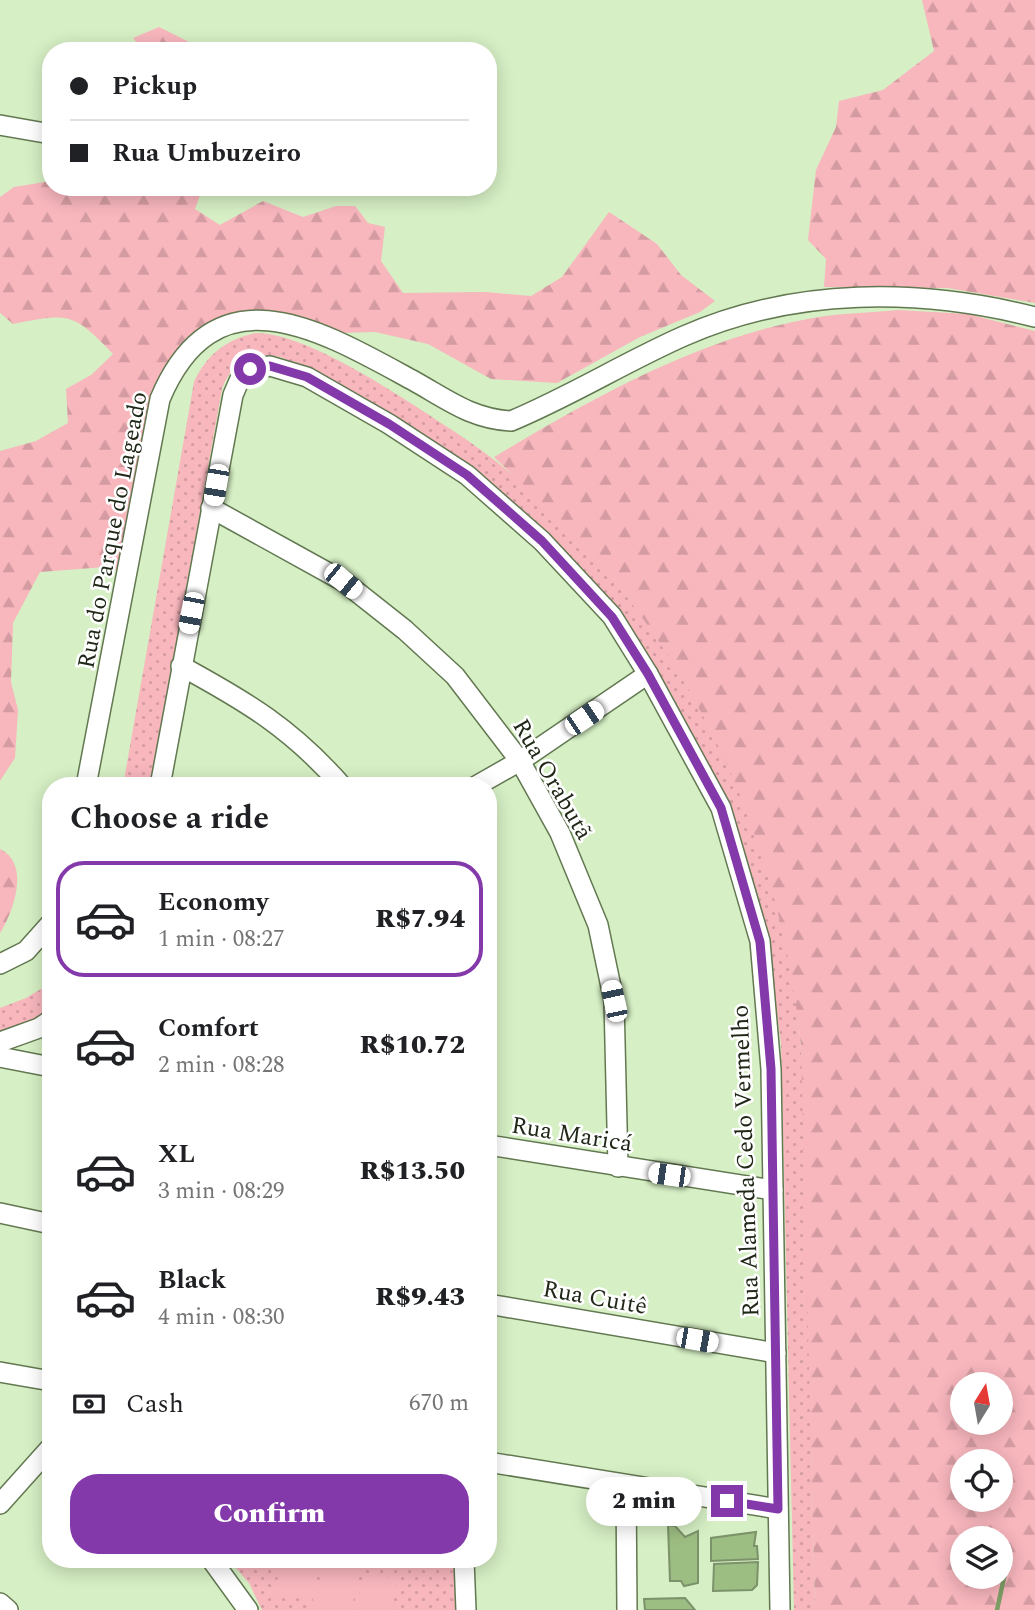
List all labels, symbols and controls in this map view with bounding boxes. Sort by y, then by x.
text: Pickup [112,66,197,106]
text: Rua Umbuzeiro [112,133,301,173]
route start [234,353,266,385]
street label: Rua do Parque do Lageado [68,388,158,672]
car [203,462,230,508]
car [321,560,366,602]
car [177,590,206,636]
car [561,698,608,738]
street label: Rua Orabutã [503,712,602,847]
text: Choose a ride [70,794,269,843]
text: Economy [158,882,268,922]
icon: car [74,888,137,951]
text: R$7.94 [375,899,465,939]
text: 1 min · 08:27 [158,922,285,957]
car [600,978,629,1024]
street label: Rua Alameda Cedo Vermelho [723,1004,769,1318]
text: Comfort [158,1008,259,1048]
icon: car [74,1014,137,1077]
text: R$10.72 [360,1025,465,1065]
text: 2 min · 08:28 [158,1048,285,1083]
street label: Rua Maricá [509,1108,635,1162]
text: XL [158,1134,195,1174]
icon: car [74,1140,137,1203]
text: R$13.50 [360,1151,465,1191]
car [647,1162,692,1188]
text: 3 min · 08:29 [158,1174,285,1209]
text: Black [158,1260,226,1300]
icon: car [74,1266,137,1329]
street label: Rua Cuitê [540,1271,650,1325]
text: R$9.43 [375,1277,465,1317]
text: 4 min · 08:30 [158,1300,285,1335]
car [675,1326,720,1354]
north arrow [950,1372,1013,1435]
map controls [950,1372,1013,1589]
text: Cash [126,1384,184,1424]
icon: cash [70,1385,108,1423]
text: 670 m [409,1386,469,1421]
button: locate [950,1449,1013,1512]
button: Confirm [70,1474,469,1554]
callout: 2 min [587,1476,702,1526]
text: 2 min [612,1484,676,1519]
route end [711,1485,743,1517]
button: layers [950,1526,1013,1589]

